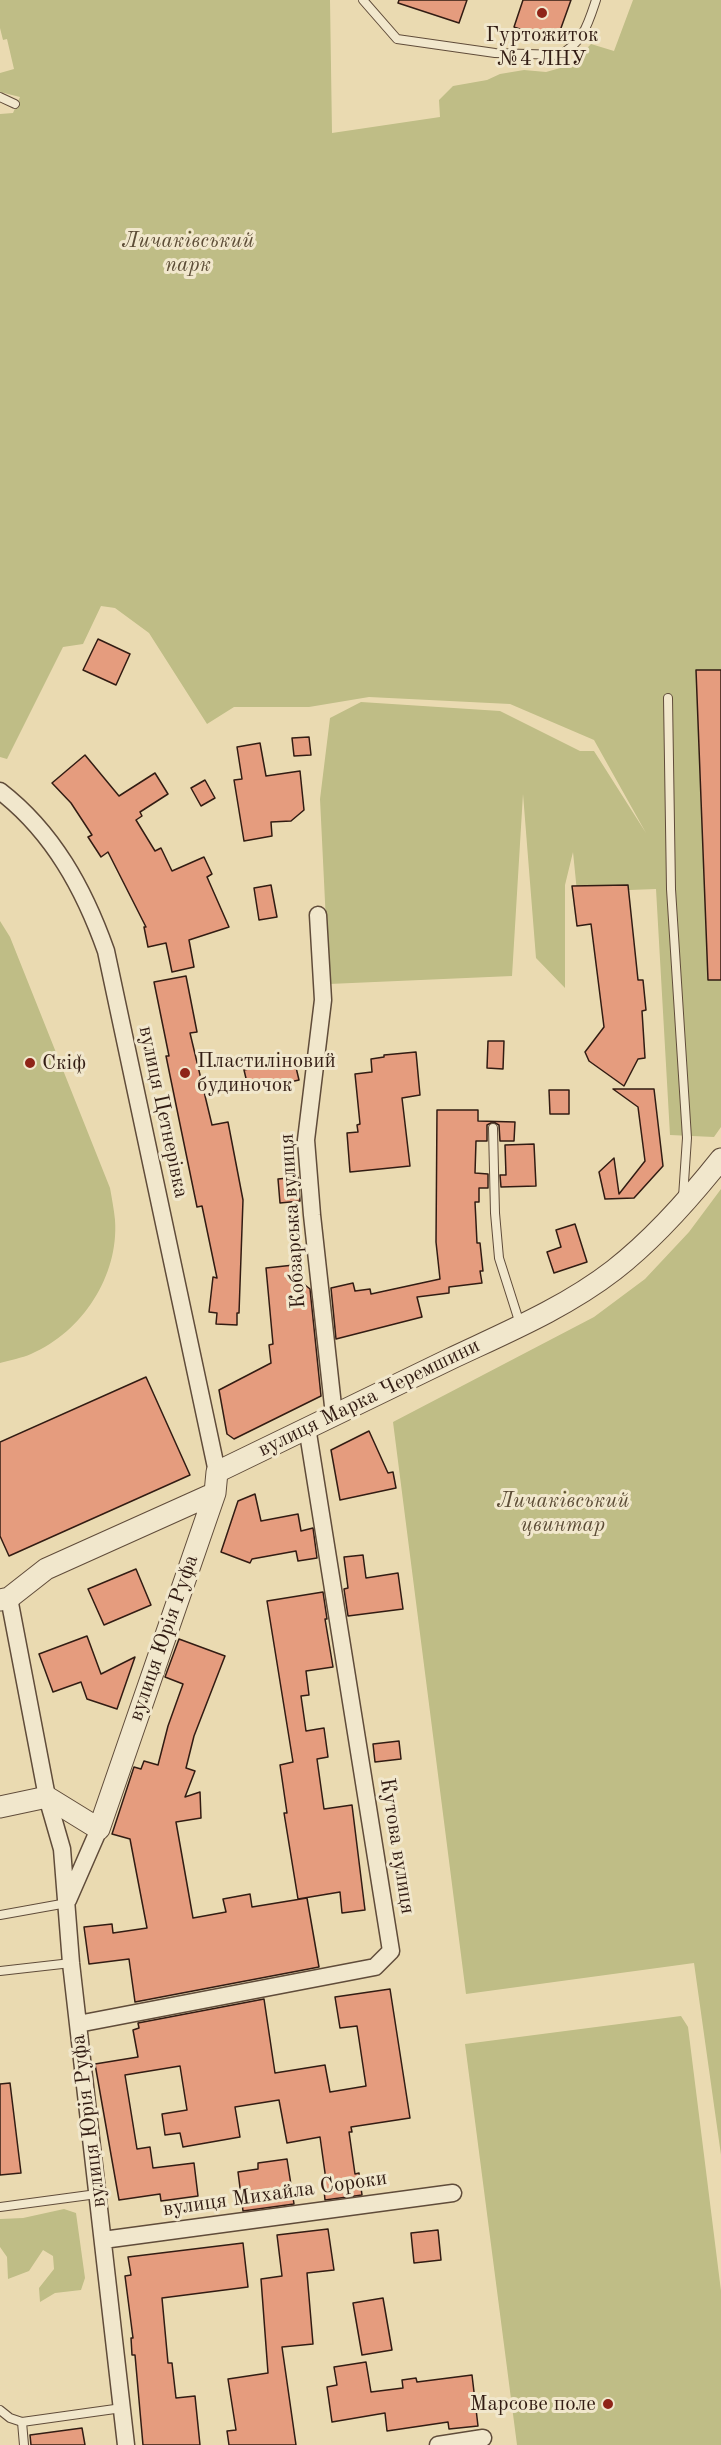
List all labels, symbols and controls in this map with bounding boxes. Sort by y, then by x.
marker: Гуртожиток №4 ЛНУ [535,6,549,20]
place label: Гуртожиток №4 ЛНУ [485,22,599,72]
park label: Личаківський парк [122,228,254,278]
street label: вулиця Цетнерівка [132,1024,194,1200]
place label: Пластиліновий будиночок [197,1048,336,1098]
place label: Скіф [42,1050,86,1076]
marker: Скіф [23,1056,37,1070]
marker: Пластиліновий будиночок [178,1066,192,1080]
street label: Кобзарська вулиця [274,1133,312,1309]
street label: вулиця Марка Черемшини [254,1333,484,1463]
park label: Личаківський цвинтар [497,1488,629,1538]
street label: вулиця Юрія Руфа [124,1551,204,1725]
street label: Кутова вулиця [374,1776,420,1916]
street label: вулиця Юрія Руфа [66,2033,112,2209]
street label: вулиця Михайла Сороки [161,2166,389,2222]
place label: Марсове поле [470,2391,596,2417]
marker: Марсове поле [601,2397,615,2411]

